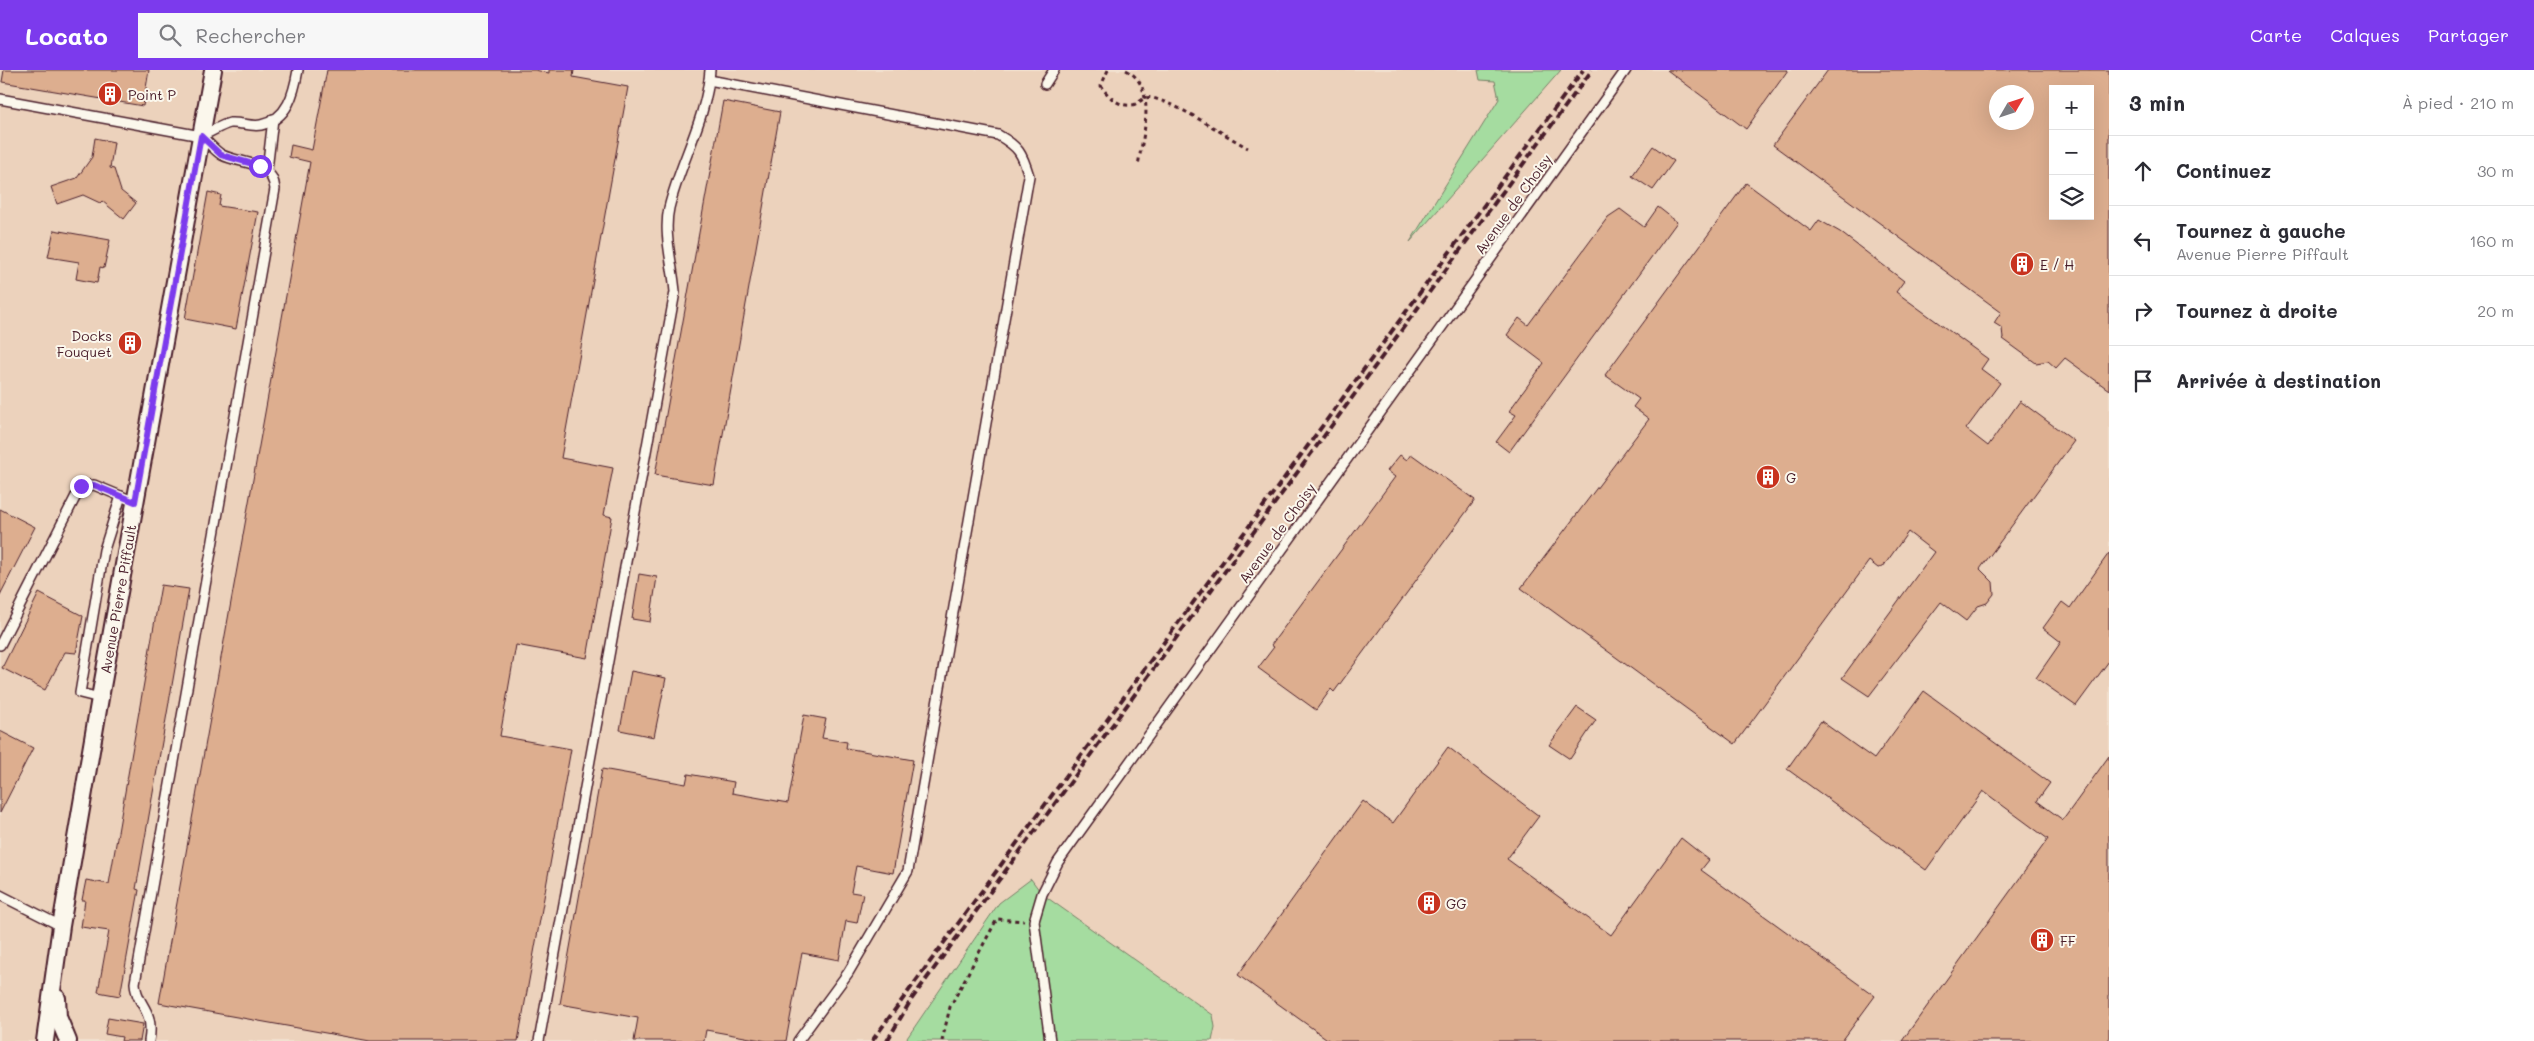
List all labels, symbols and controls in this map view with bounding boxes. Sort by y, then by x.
search box [138,13,488,58]
text: Locato [25,20,108,51]
icon: search [156,21,184,49]
text: Rechercher [196,23,306,48]
text: Carte [2250,23,2302,47]
text: Calques [2330,23,2400,47]
text: Partager [2428,23,2509,47]
building icon: Point P [97,81,123,107]
place label: Point P [128,85,177,104]
north arrow [1989,85,2034,130]
map controls [2049,85,2094,220]
button: + [2049,85,2094,130]
text: 3 min [2129,89,2185,116]
text: À pied · 210 m [2402,92,2514,113]
button: − [2049,130,2094,175]
street label: Avenue de Choisy [1470,150,1556,258]
route start [249,155,272,178]
icon: ahead [2129,157,2157,185]
text: Continuez [2176,158,2271,183]
text: 30 m [2477,160,2514,181]
button: layers [2049,175,2094,220]
text: Tournez à gauche [2176,218,2345,243]
icon: left [2129,227,2157,255]
text: 160 m [2469,230,2514,251]
text: Avenue Pierre Piffault [2176,243,2349,264]
building icon: E / H [2009,251,2035,277]
place label: E / H [2040,255,2074,274]
icon: right [2129,297,2157,325]
text: Tournez à droite [2176,298,2338,323]
text: 20 m [2477,300,2514,321]
place label: Docks Fouquet [57,326,112,361]
building icon: Docks Fouquet [117,330,143,356]
icon: arrive [2129,367,2157,395]
text: Arrivée à destination [2176,368,2381,393]
building icon: G [1755,464,1781,490]
place label: G [1786,468,1796,487]
route end [70,475,93,498]
street label: Avenue de Choisy [1234,479,1320,587]
street label: Avenue Pierre Piffault [95,523,141,675]
building icon: GG [1416,890,1442,916]
place label: GG [1446,894,1467,913]
building icon: FF [2029,927,2055,953]
place label: FF [2060,931,2076,950]

